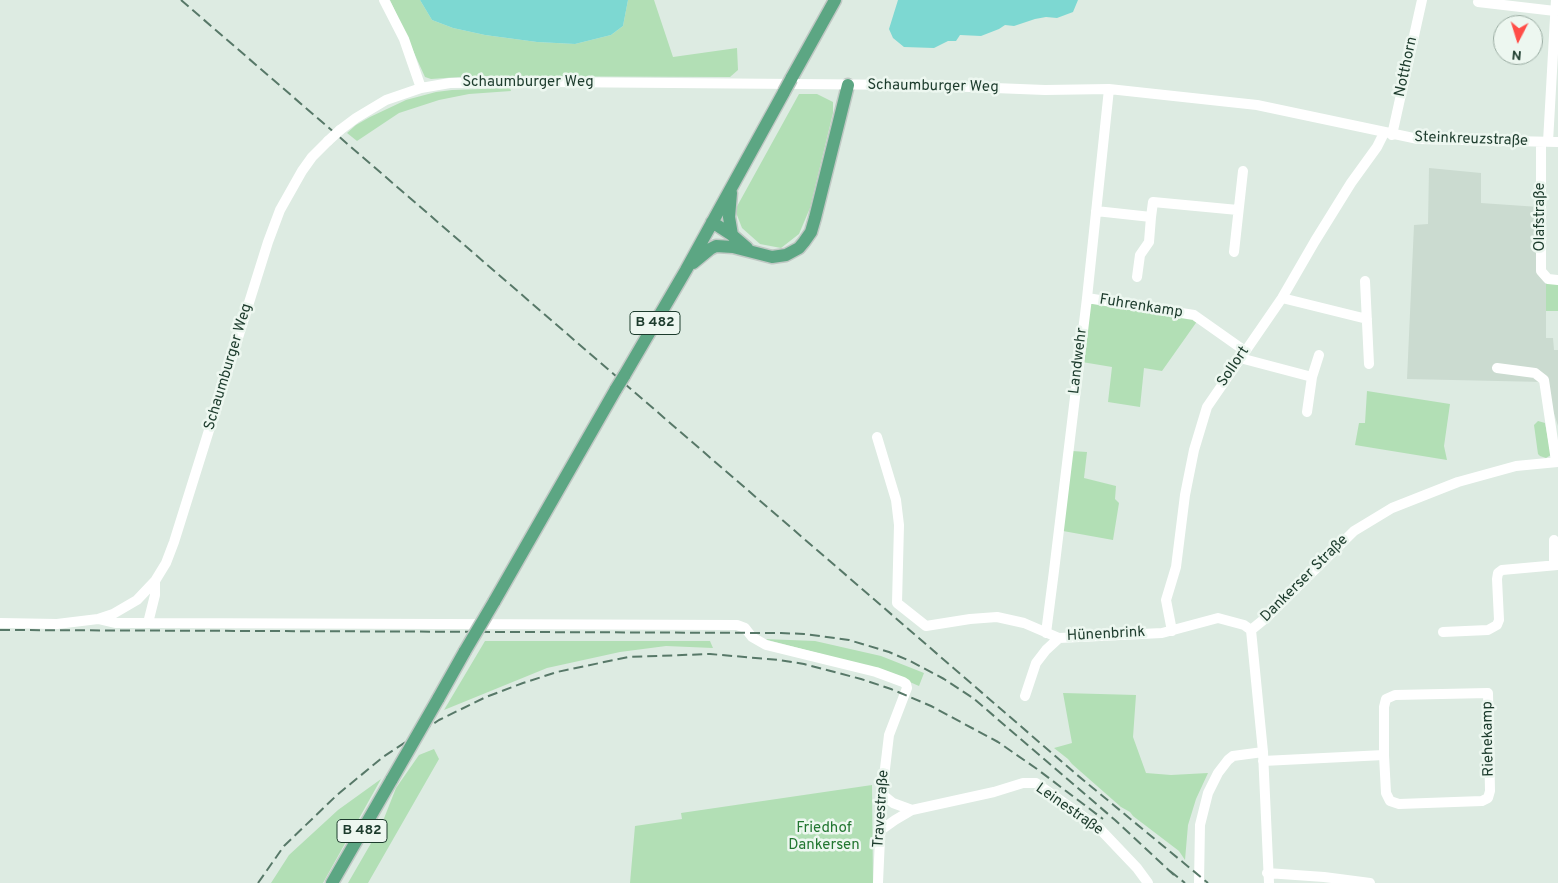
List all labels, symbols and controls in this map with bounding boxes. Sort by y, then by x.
north arrow [1493,15,1543,65]
street label: Notthorn [1392,35,1422,99]
text: N [1511,46,1522,63]
street label: Schaumburger Weg [462,74,594,92]
street label: Schaumburger Weg [867,77,999,97]
street label: Steinkreuzstraße [1414,129,1528,151]
street label: Olafstraße [1532,182,1550,252]
street label: Fuhrenkamp [1098,292,1184,322]
street label: Schaumburger Weg [201,302,257,432]
road number: B 482 [630,312,680,334]
street label: Landwehr [1066,327,1092,395]
street label: Sollort [1214,343,1254,391]
street label: Dankerser Straße [1258,532,1352,626]
street label: Hünenbrink [1066,624,1146,646]
street label: Riehekamp [1479,701,1499,777]
street label: Travestraße [870,769,894,849]
street label: Leinestraße [1032,780,1106,840]
road number: B 482 [337,819,387,842]
park label: Friedhof Dankersen [788,820,860,855]

